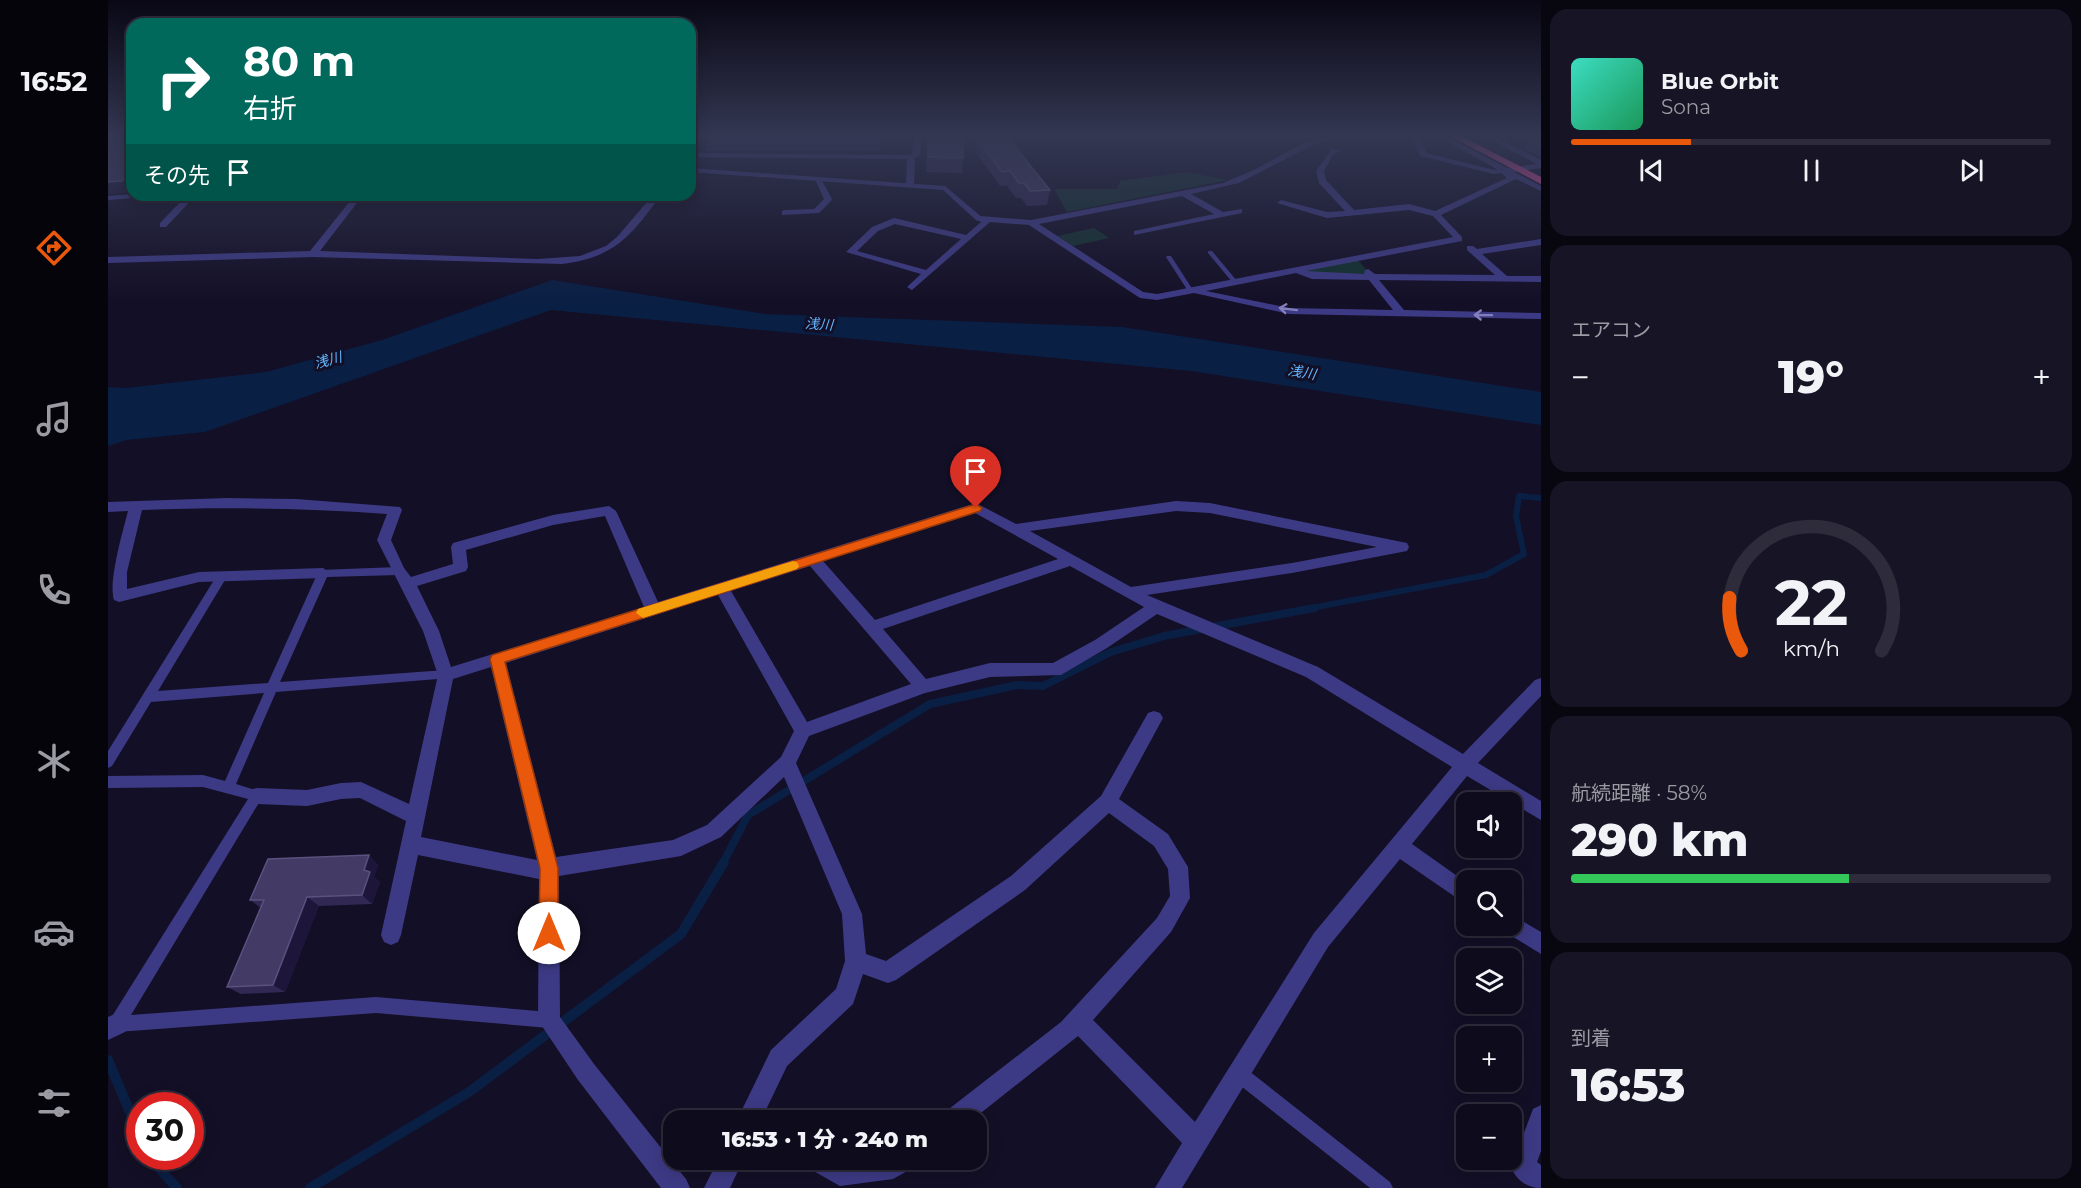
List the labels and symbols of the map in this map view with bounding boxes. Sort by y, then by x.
one-way arrow [1278,304,1298,315]
one-way arrow [1473,309,1493,321]
water label: 浅川 [804,314,836,334]
water label: 浅川 [312,347,346,372]
water label: 浅川 [1287,361,1319,384]
pin [950,446,1001,508]
position arrow [517,901,581,965]
speed limit sign: 30 [126,1092,204,1170]

